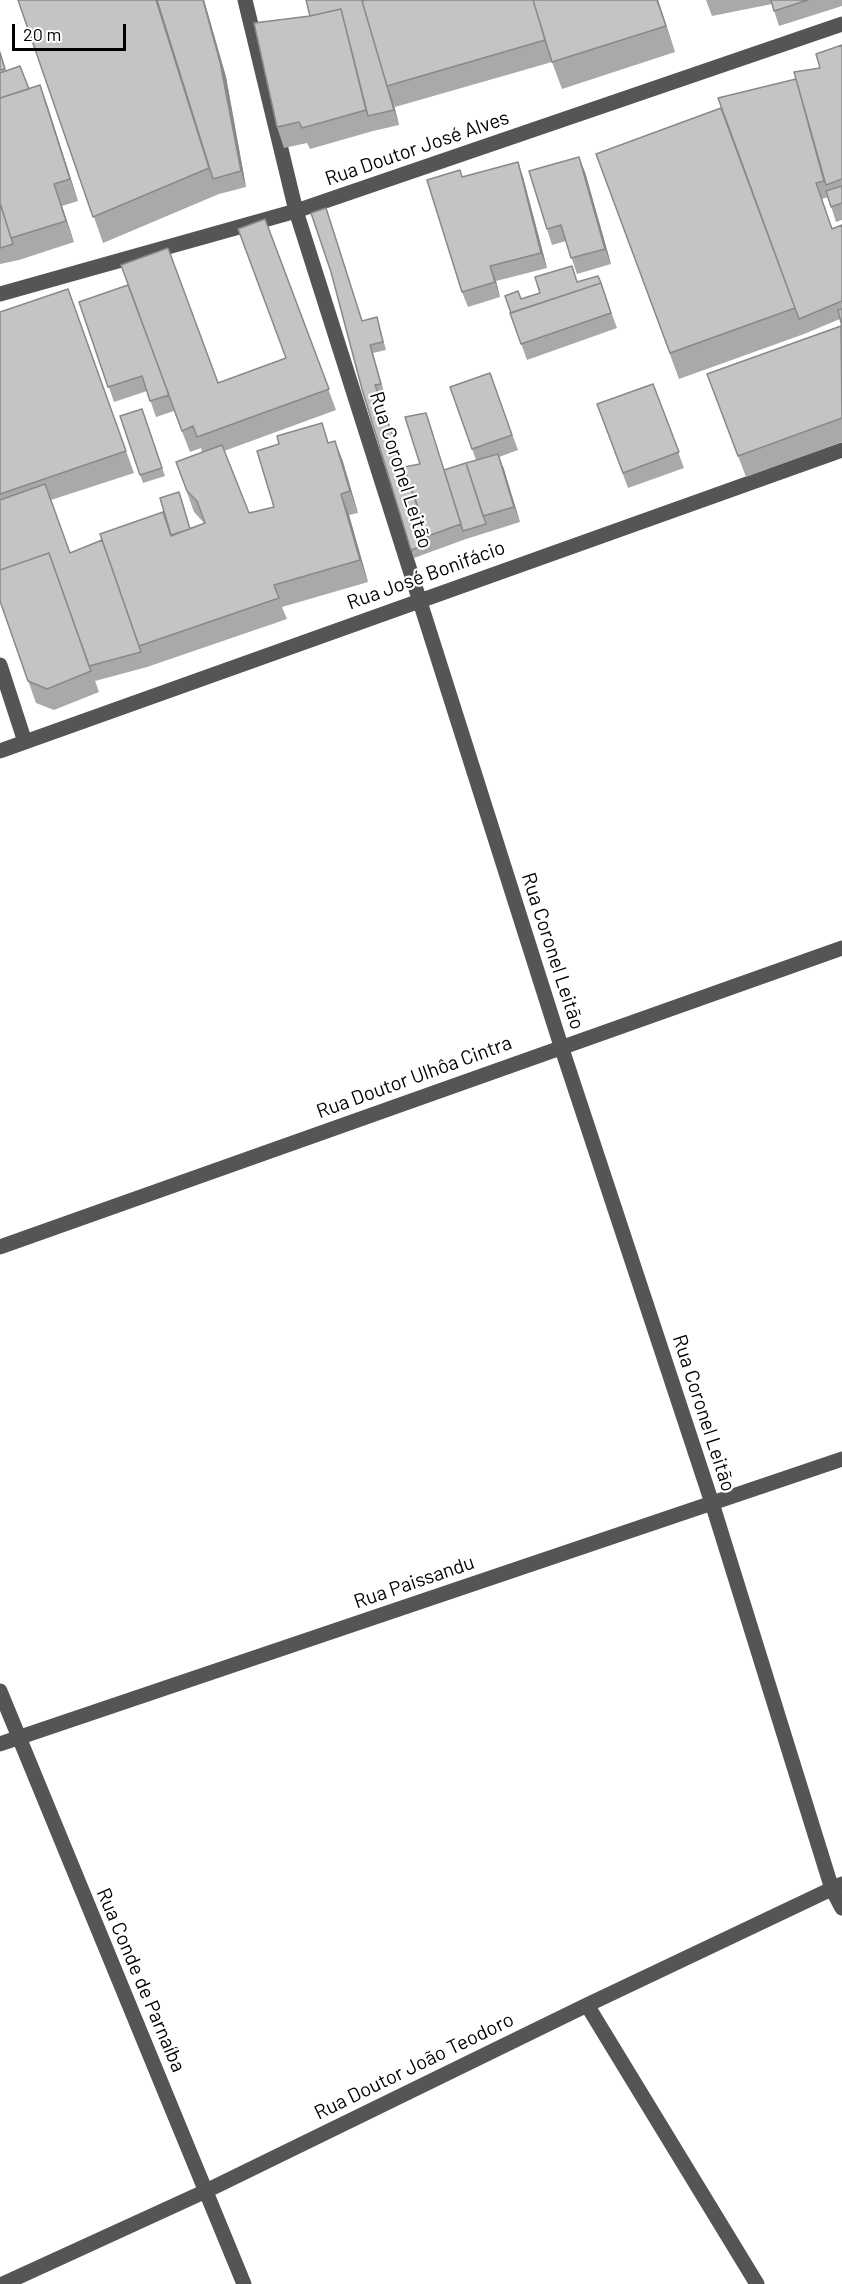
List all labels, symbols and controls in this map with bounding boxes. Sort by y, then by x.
scale bar [15,12,129,50]
text: 20 m [23,23,61,45]
street label: Rua Doutor José Alves [322,105,512,191]
street label: Rua Coronel Leitão [364,389,438,551]
street label: Rua José Bonifácio [344,535,508,615]
street label: Rua Coronel Leitão [516,870,590,1032]
street label: Rua Doutor Ulhôa Cintra [313,1030,515,1124]
street label: Rua Coronel Leitão [667,1332,741,1494]
street label: Rua Paissandu [351,1550,477,1614]
street label: Rua Conde de Parnaíba [91,1884,191,2076]
street label: Rua Doutor João Teodoro [310,2007,518,2125]

